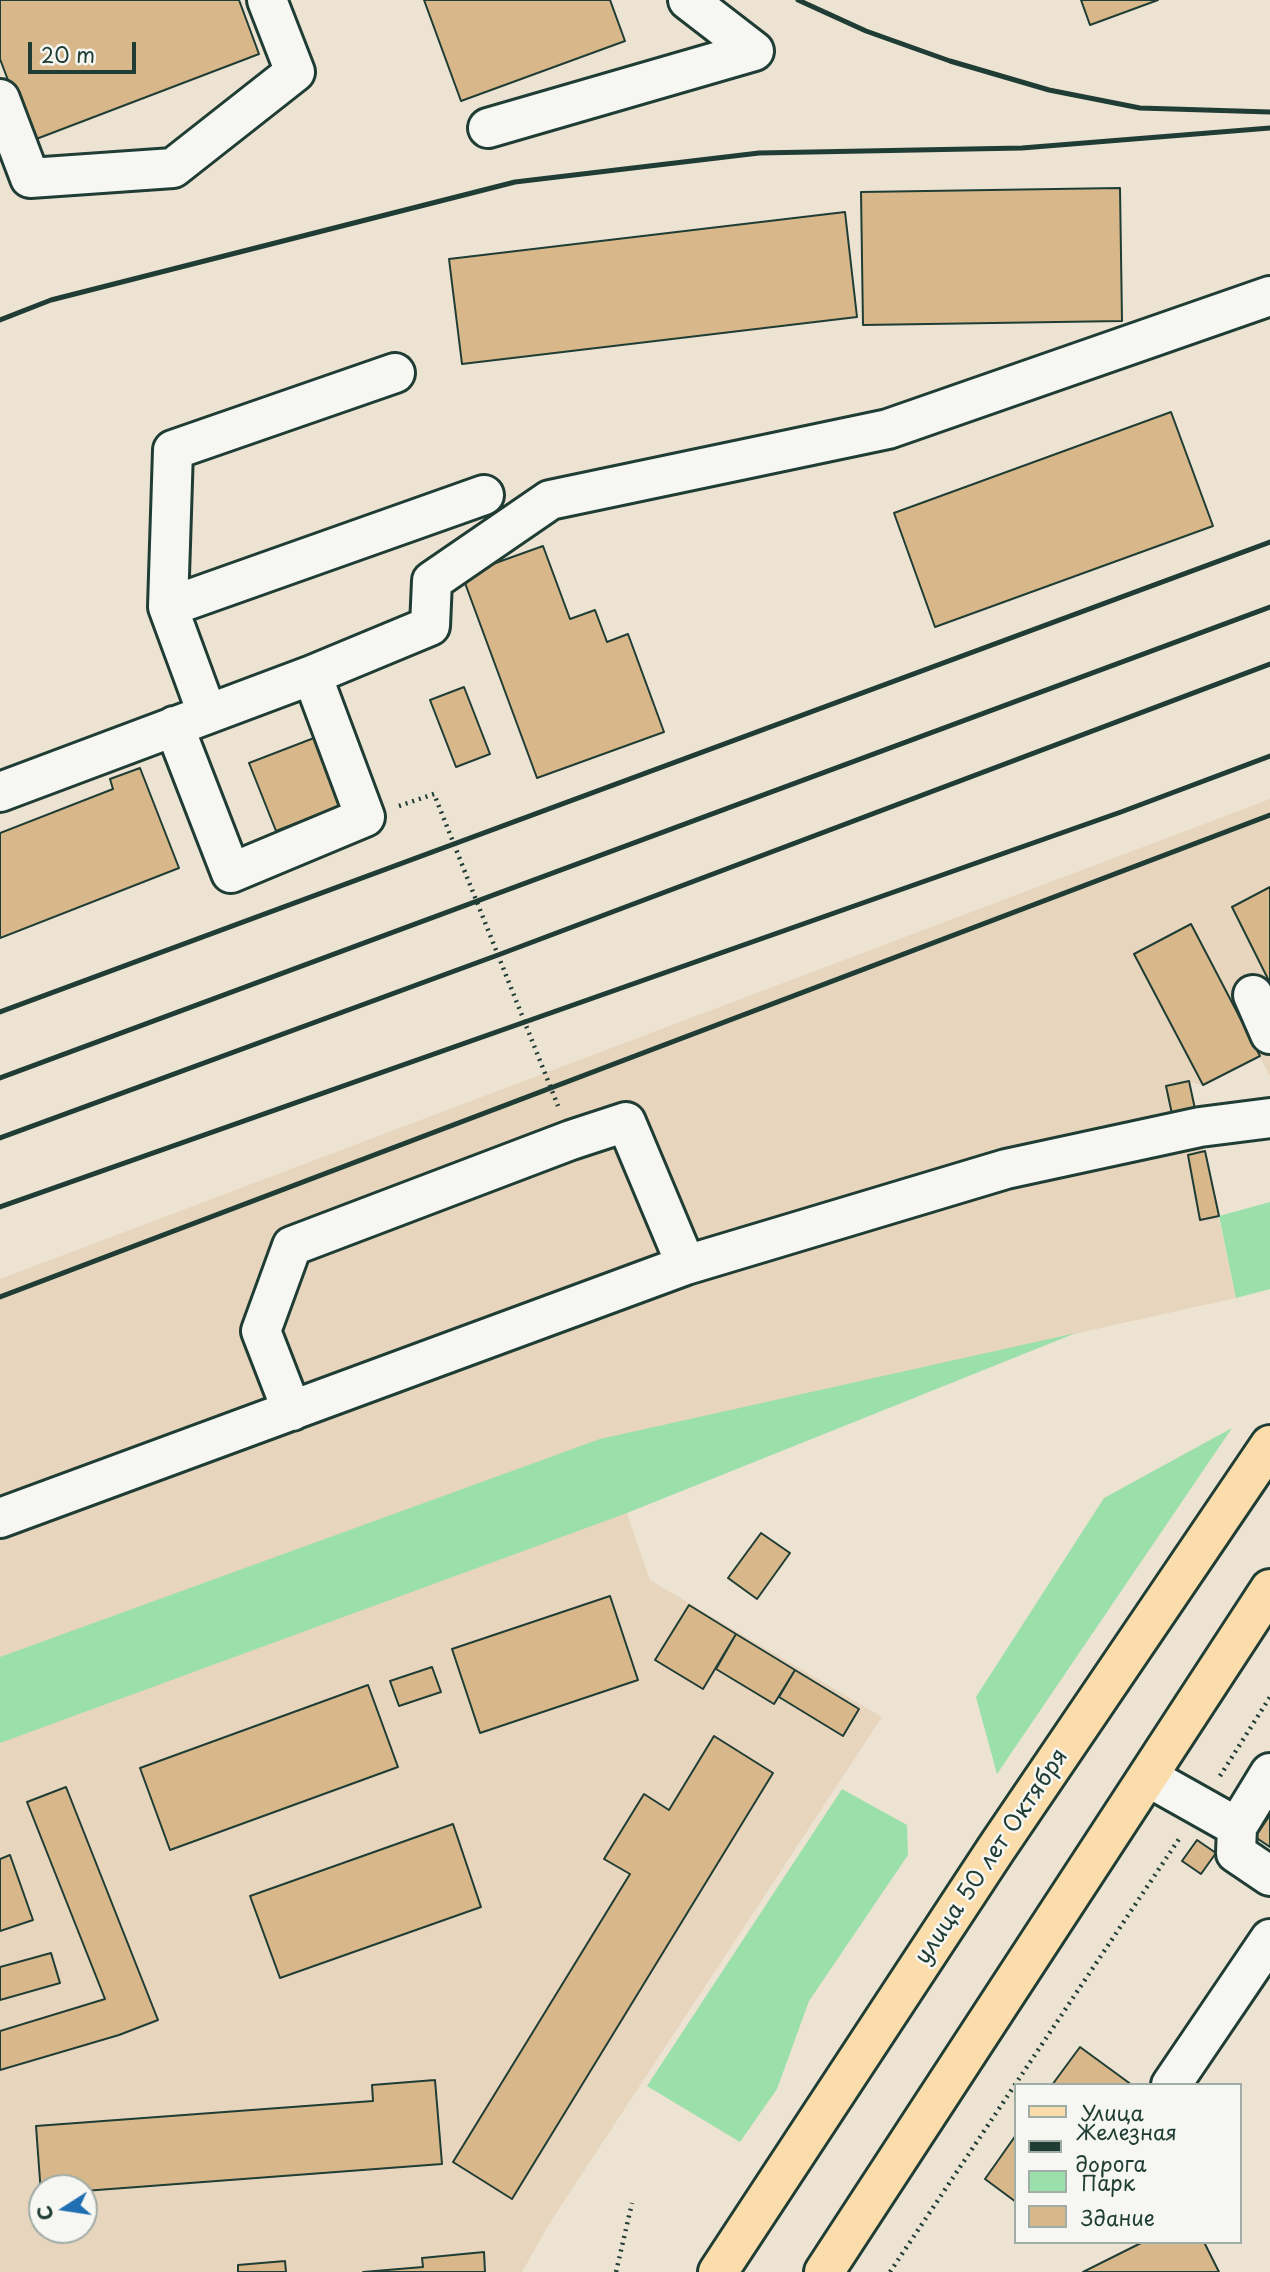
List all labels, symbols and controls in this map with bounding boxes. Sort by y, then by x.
scale bar [32,28,140,72]
text: 20 m [41,38,95,70]
street label: улица 50 лет Октября [910,1744,1074,1970]
legend [1014,2083,1242,2244]
text: Улица [1081,2096,1144,2128]
text: Железная дорога [1076,2115,1177,2179]
text: Парк [1081,2166,1135,2198]
north arrow [28,2174,98,2244]
text: Здание [1081,2201,1155,2233]
text: С [29,2203,60,2223]

